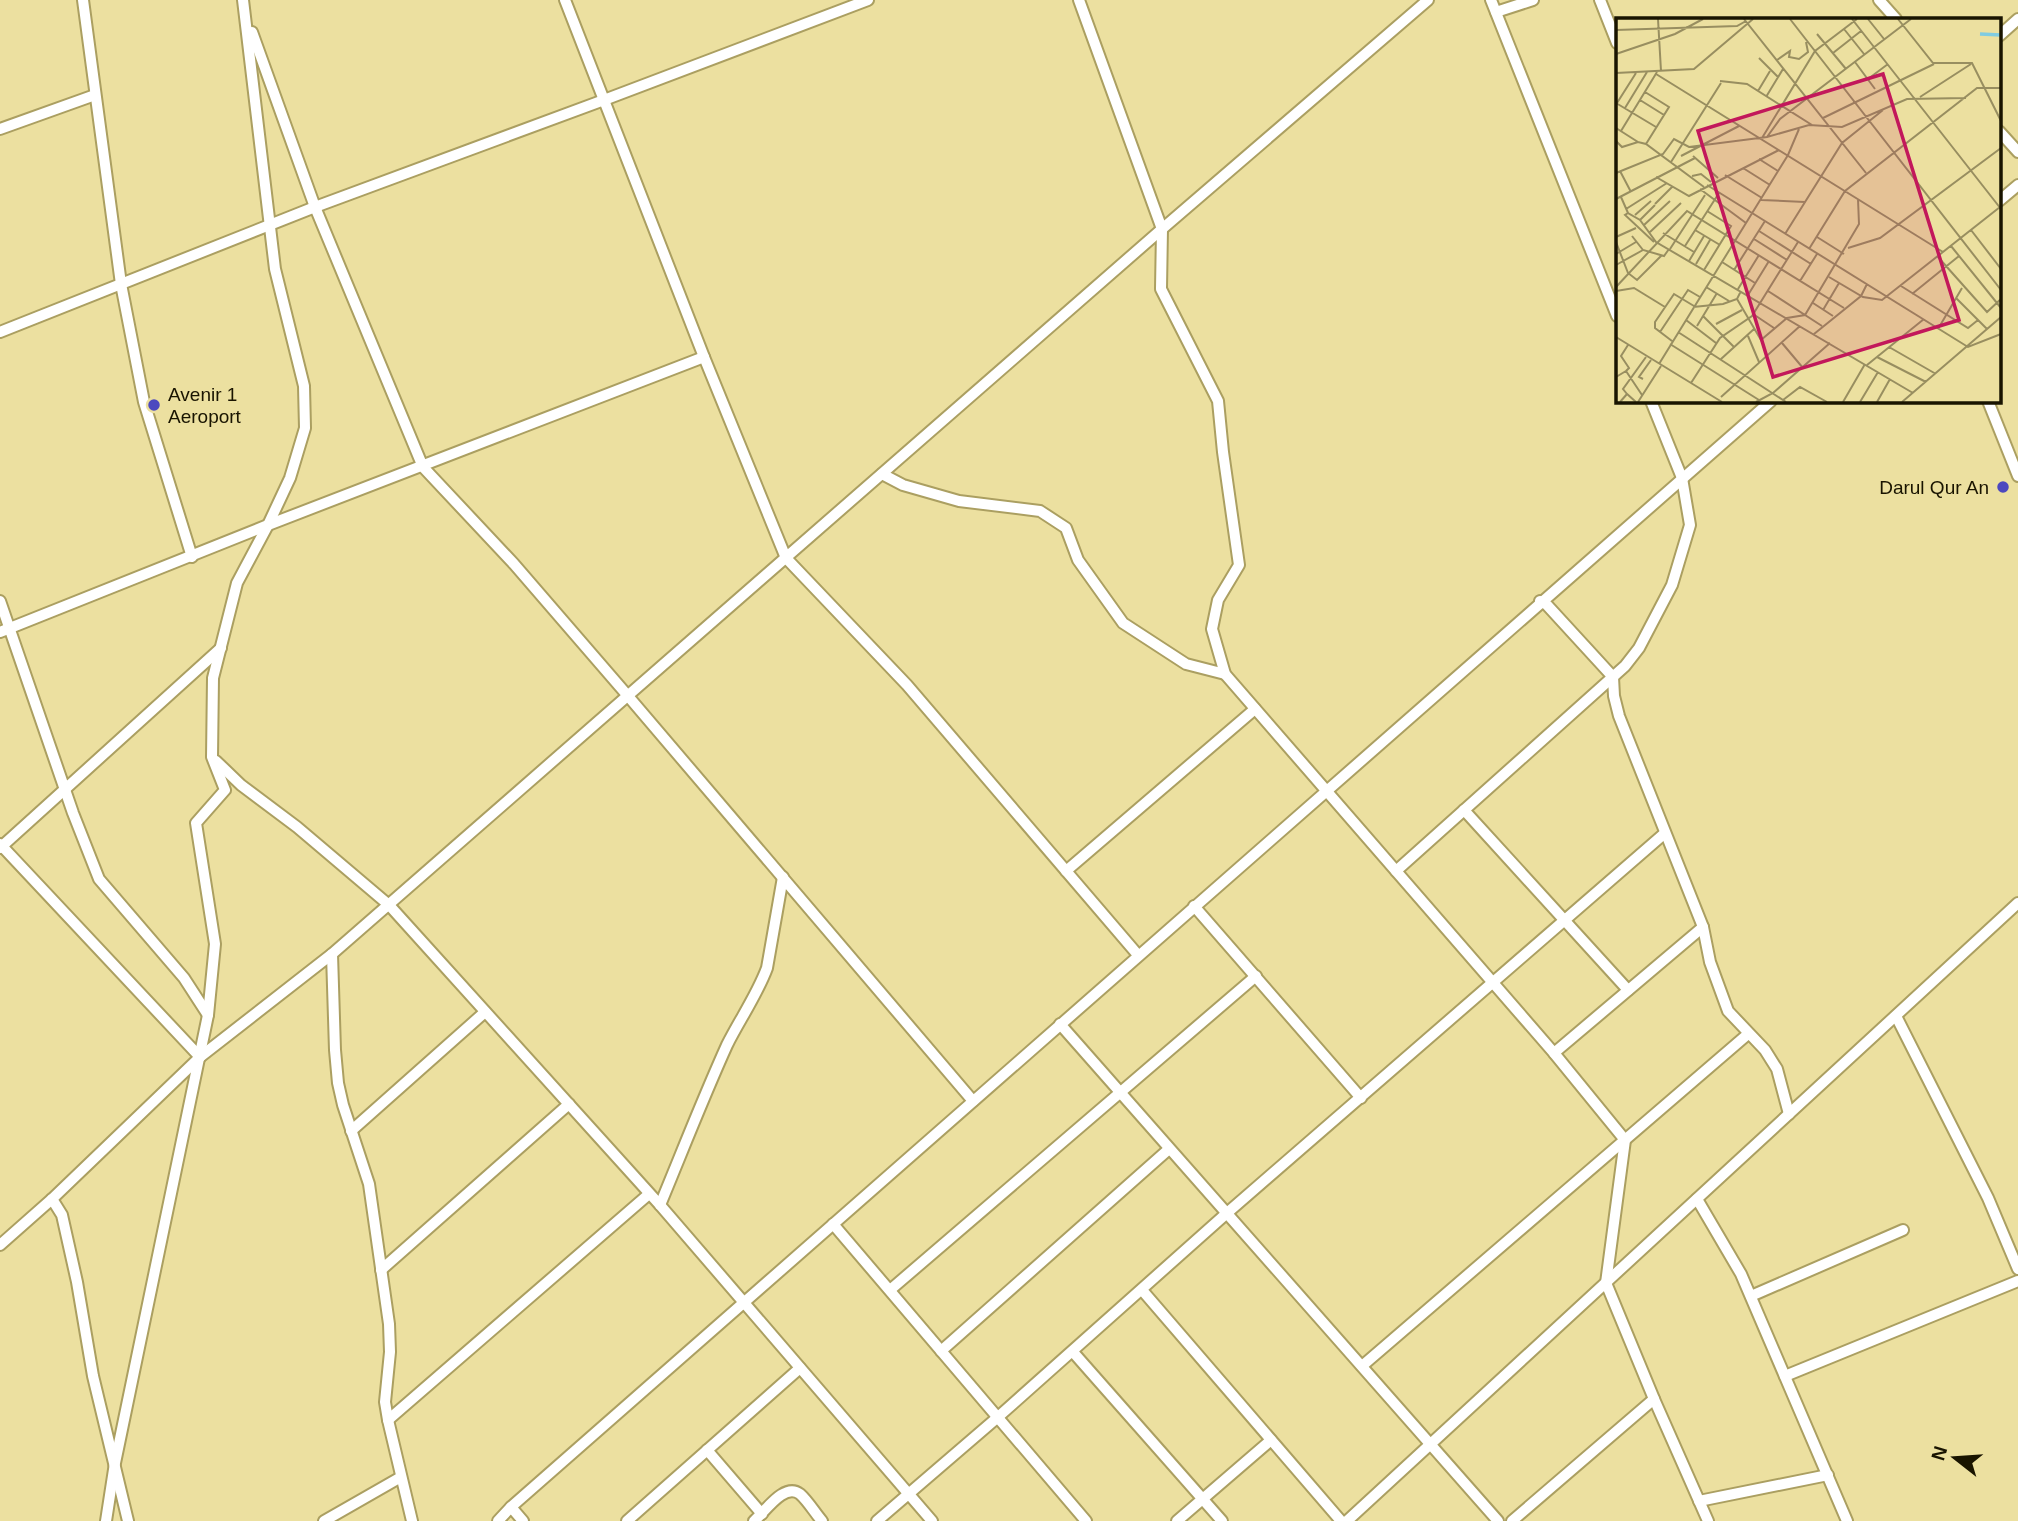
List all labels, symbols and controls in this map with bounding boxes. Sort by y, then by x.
inset map [1616,18,2000,402]
place label: Avenir 1 Aeroport [168,384,242,427]
marker: Avenir 1 Aeroport [146,397,162,413]
place label: Darul Qur An [1879,477,1989,498]
marker: Darul Qur An [1995,479,2011,495]
north arrow [1920,1423,1990,1493]
text: N [1927,1444,1951,1463]

